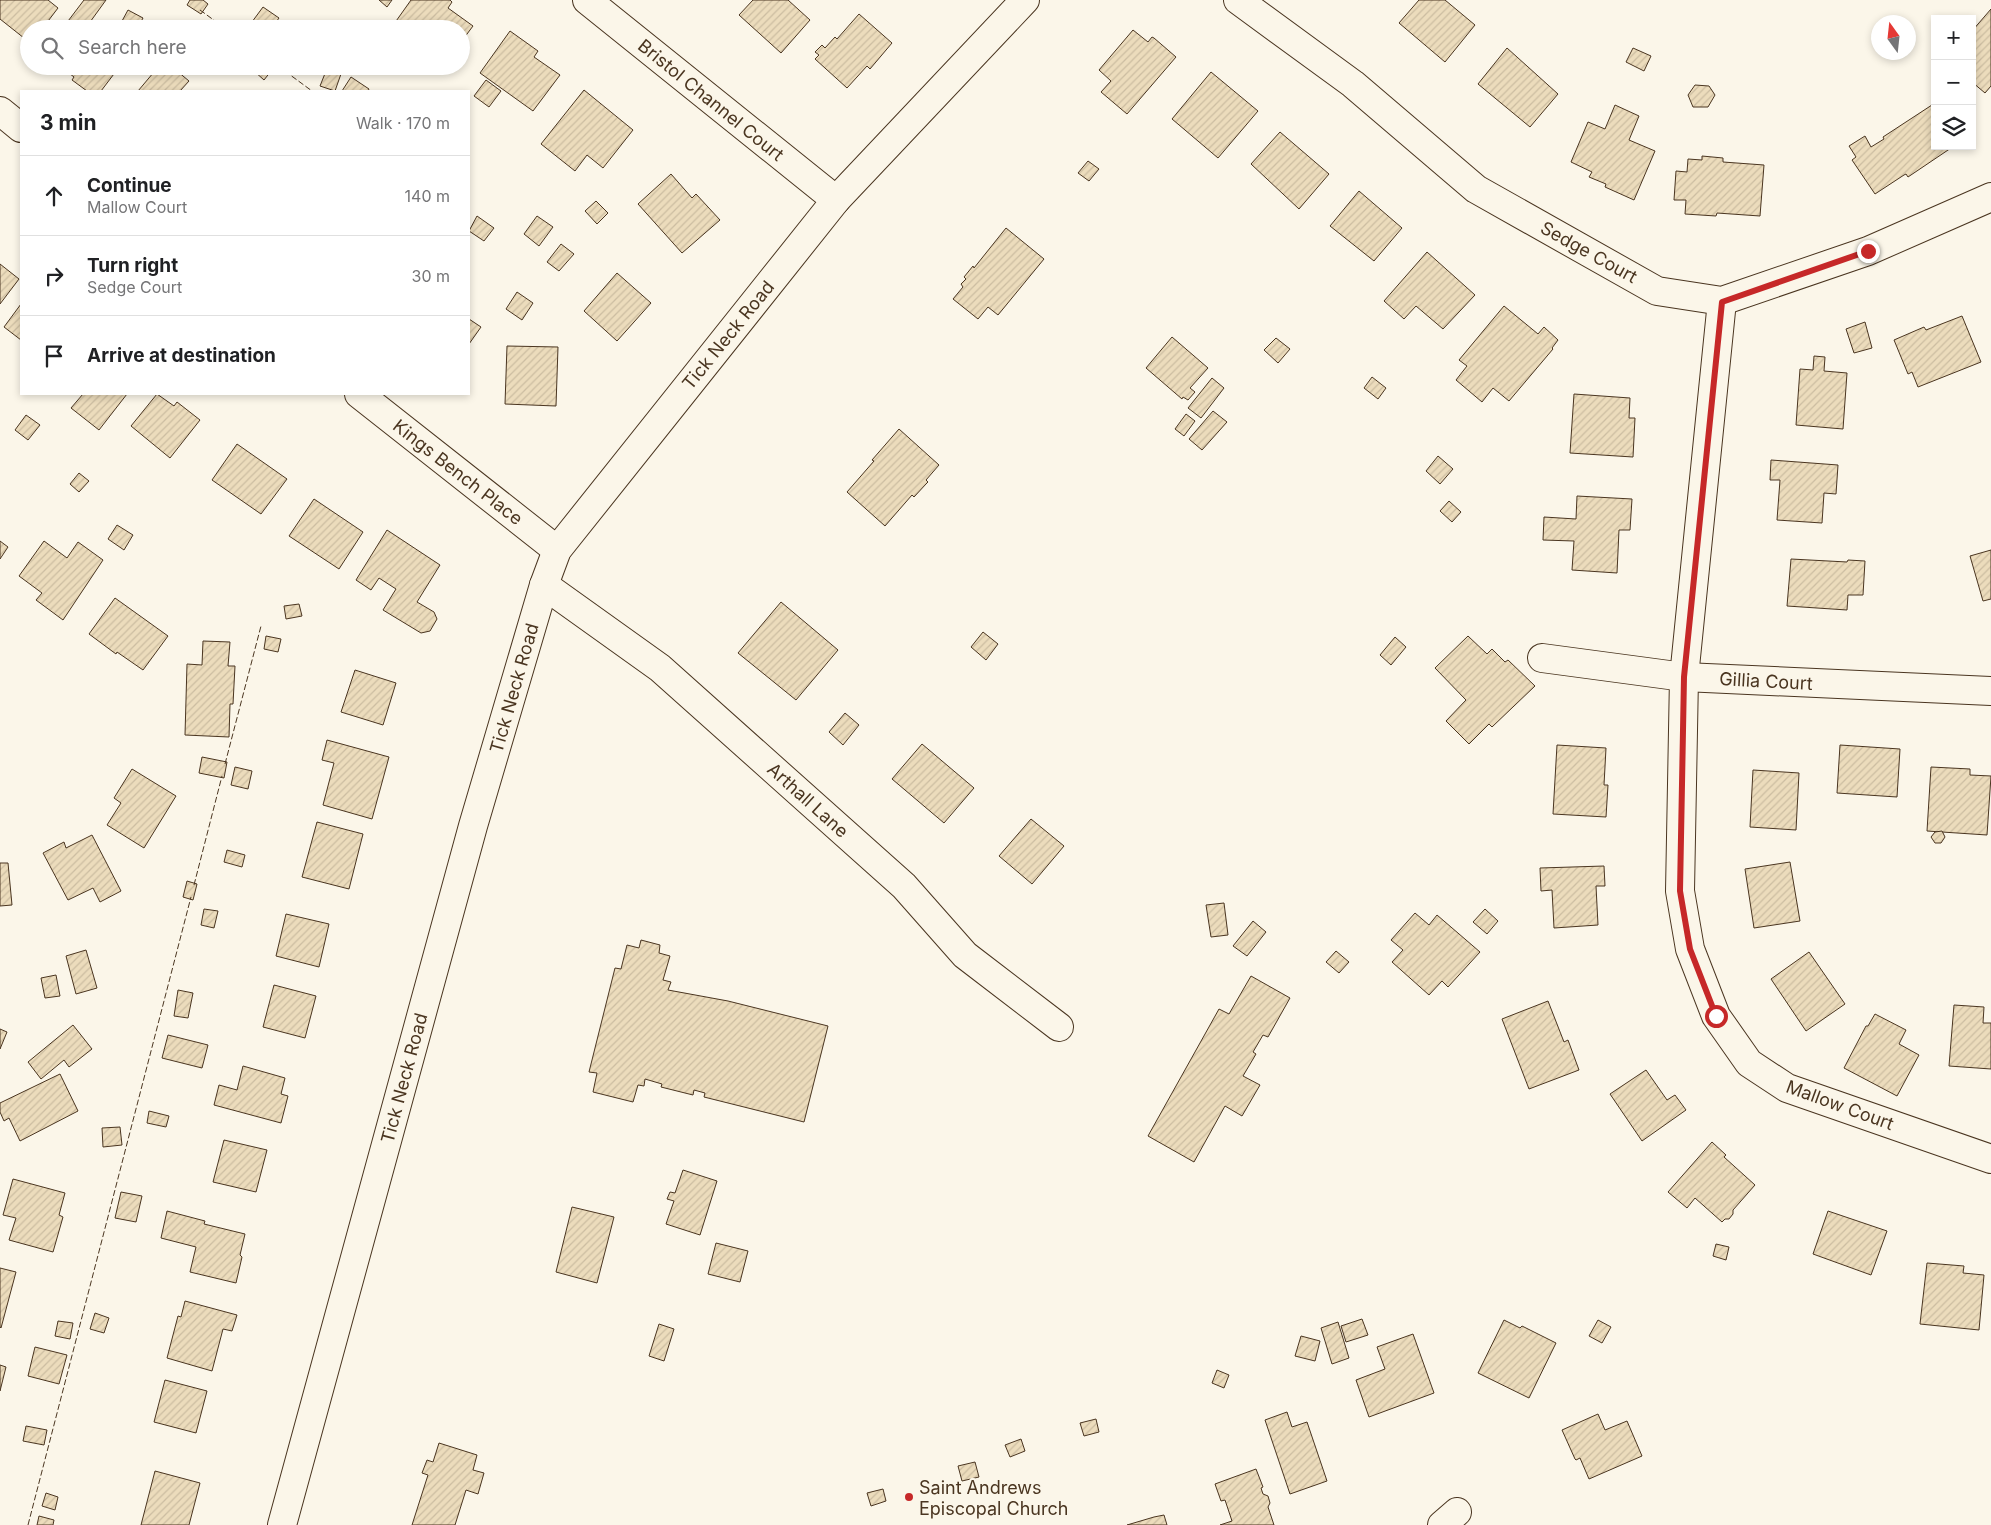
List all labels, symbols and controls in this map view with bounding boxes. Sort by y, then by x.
north arrow [1871,15,1916,60]
map controls [1931,15,1976,150]
button: + [1931,15,1976,60]
search box [20,20,470,75]
icon: search [38,34,66,62]
street label: Bristol Channel Court [634,35,788,165]
text: Search here [78,36,187,59]
button: − [1931,60,1976,105]
button: layers [1931,105,1976,150]
text: 3 min [40,110,96,135]
text: Walk · 170 m [356,113,450,133]
text: Continue [87,174,172,197]
icon: ahead [40,182,68,210]
text: 140 m [405,186,450,206]
text: Mallow Court [87,197,187,217]
street label: Sedge Court [1537,217,1641,287]
route end [1857,240,1880,263]
text: Turn right [87,254,178,277]
icon: right [40,262,68,290]
text: 30 m [412,266,450,286]
street label: Tick Neck Road [678,276,778,394]
text: Sedge Court [87,277,182,297]
icon: arrive [40,342,68,370]
text: Arrive at destination [87,344,276,367]
street label: Kings Bench Place [389,415,527,529]
street label: Tick Neck Road [485,621,543,755]
street label: Gillia Court [1719,668,1813,694]
street label: Arthall Lane [763,758,853,842]
route start [1705,1005,1728,1028]
street label: Tick Neck Road [377,1011,431,1145]
street label: Mallow Court [1783,1076,1897,1134]
place label: Saint Andrews Episcopal Church [919,1477,1068,1519]
marker: Saint Andrews Episcopal Church [903,1491,915,1503]

